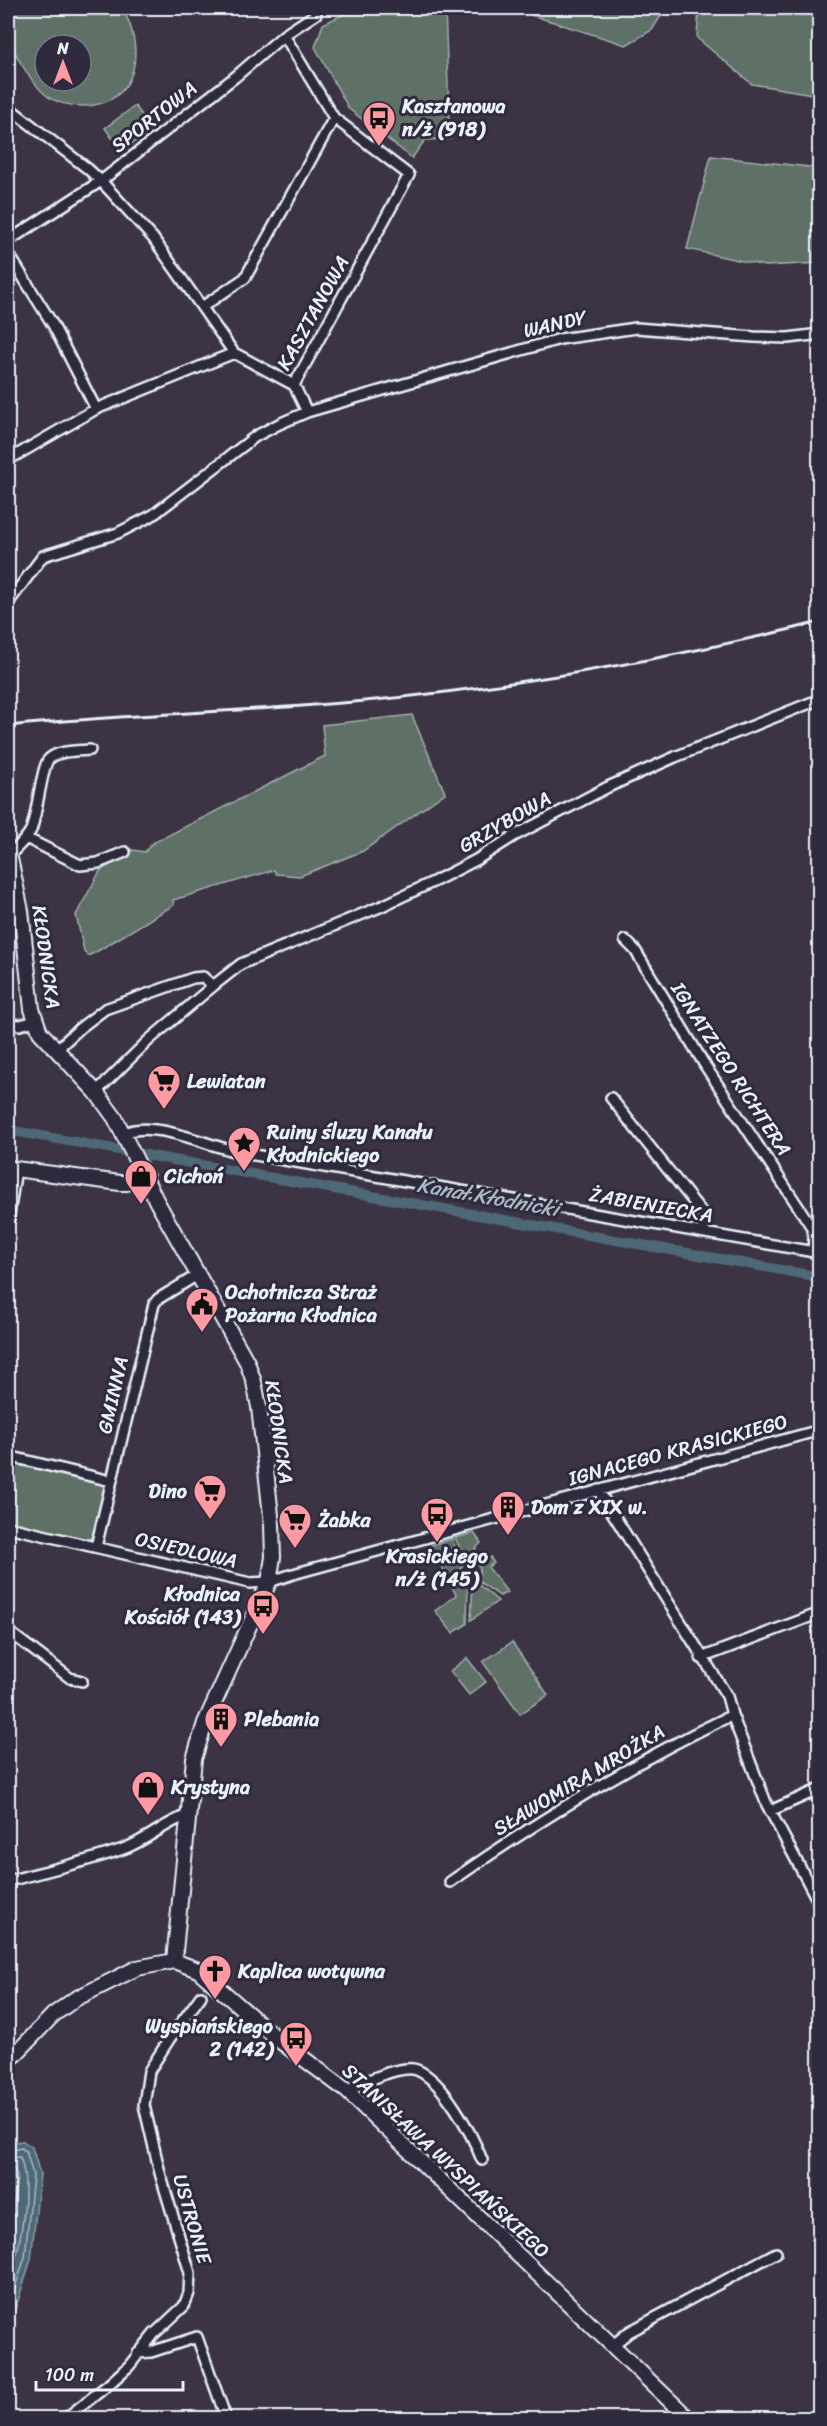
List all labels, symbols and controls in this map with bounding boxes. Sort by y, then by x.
north arrow [33,33,93,93]
text: N [56,34,69,63]
street label: SPORTOWA [103,72,205,162]
place label: Kasztanowa n/ż (918) [401,89,506,147]
bus stop icon: Kasztanowa n/ż (918) [361,100,397,147]
street label: KASZTANOWA [267,249,359,377]
street label: WANDY [520,299,592,348]
street label: GRZYBOWA [452,781,558,863]
street label: KŁODNICKA [21,903,71,1011]
street label: IGNATZEGO RICHTERA [661,974,801,1163]
supermarket icon: Lewiatan [146,1063,182,1110]
place label: Lewiatan [187,1064,266,1099]
place label: Ruiny śluzy Kanału Kłodnickiego [266,1115,433,1173]
place icon: Ruiny śluzy Kanału Kłodnickiego [226,1125,262,1172]
shop icon: Cichoń [123,1158,159,1205]
place label: Cichoń [163,1159,225,1194]
water label: Kanał Kłodnicki [414,1166,566,1229]
street label: ŻABIENIECKA [586,1177,716,1233]
place label: Ochotnicza Straż Pożarna Kłodnica [225,1275,378,1333]
public building icon: Ochotnicza Straż Pożarna Kłodnica [184,1286,220,1333]
street label: GMINNA [87,1353,139,1437]
street label: KŁODNICKA [254,1378,304,1486]
street label: IGNACEGO KRASICKIEGO [563,1404,792,1496]
supermarket icon: Dino [192,1473,228,1520]
place label: Dino [149,1474,188,1509]
building icon: Dom z XIX w. [490,1489,526,1536]
place label: Dom z XIX w. [531,1490,648,1525]
bus stop icon: Krasickiego n/ż (145) [419,1496,455,1543]
supermarket icon: Żabka [277,1502,313,1549]
place label: Żabka [317,1503,372,1538]
street label: OSIEDLOWA [132,1521,240,1579]
place label: Krasickiego n/ż (145) [385,1539,489,1597]
place label: Kłodnica Kościół (143) [124,1577,242,1635]
bus stop icon: Kłodnica Kościół (143) [245,1588,281,1635]
building icon: Plebania [203,1701,239,1748]
place label: Plebania [244,1702,319,1737]
street label: SŁAWOMIRA MROŻKA [486,1715,672,1845]
shop icon: Krystyna [130,1769,166,1816]
place label: Krystyna [170,1770,250,1805]
church icon: Kaplica wotywna [197,1953,233,2000]
place label: Kaplica wotywna [237,1954,386,1989]
place label: Wyspiańskiego 2 (142) [145,2009,275,2067]
bus stop icon: Wyspiańskiego 2 (142) [278,2020,314,2067]
street label: STANISŁAWA WYSPIAŃSKIEGO [334,2054,558,2268]
street label: USTRONIE [162,2170,222,2270]
scale bar [36,2354,183,2392]
text: 100 m [45,2359,94,2391]

